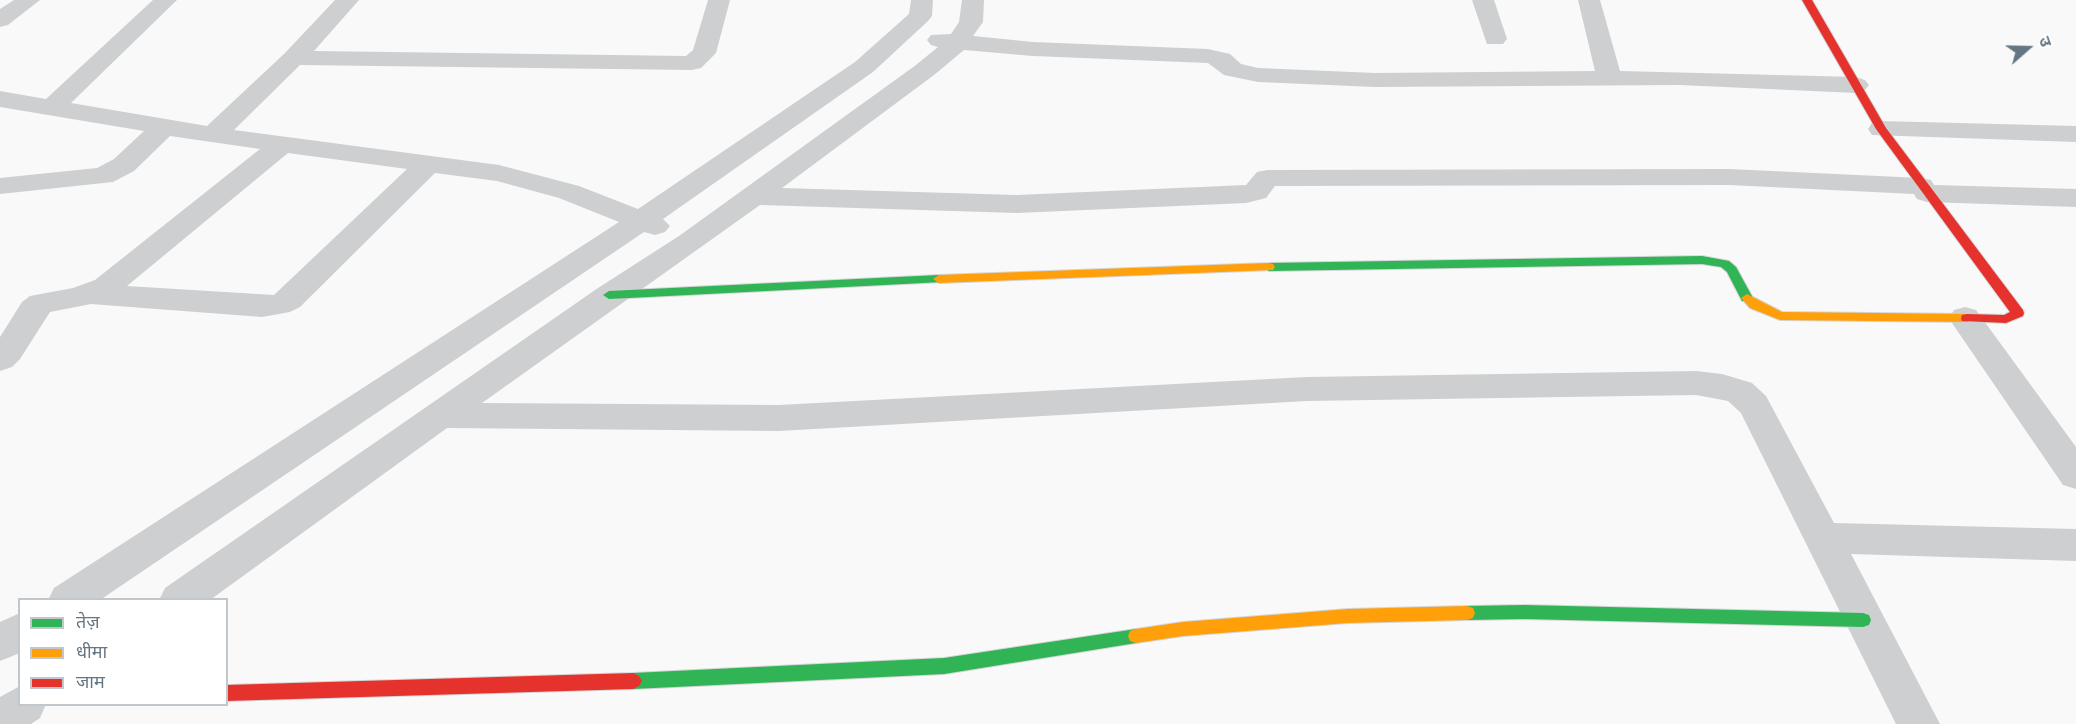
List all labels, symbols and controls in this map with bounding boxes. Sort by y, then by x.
north arrow [1998,18,2058,78]
text: उ [2034,34,2056,50]
legend [18,598,228,706]
text: तेज़ [76,611,100,633]
text: धीमा [76,641,107,663]
text: जाम [76,671,105,693]

